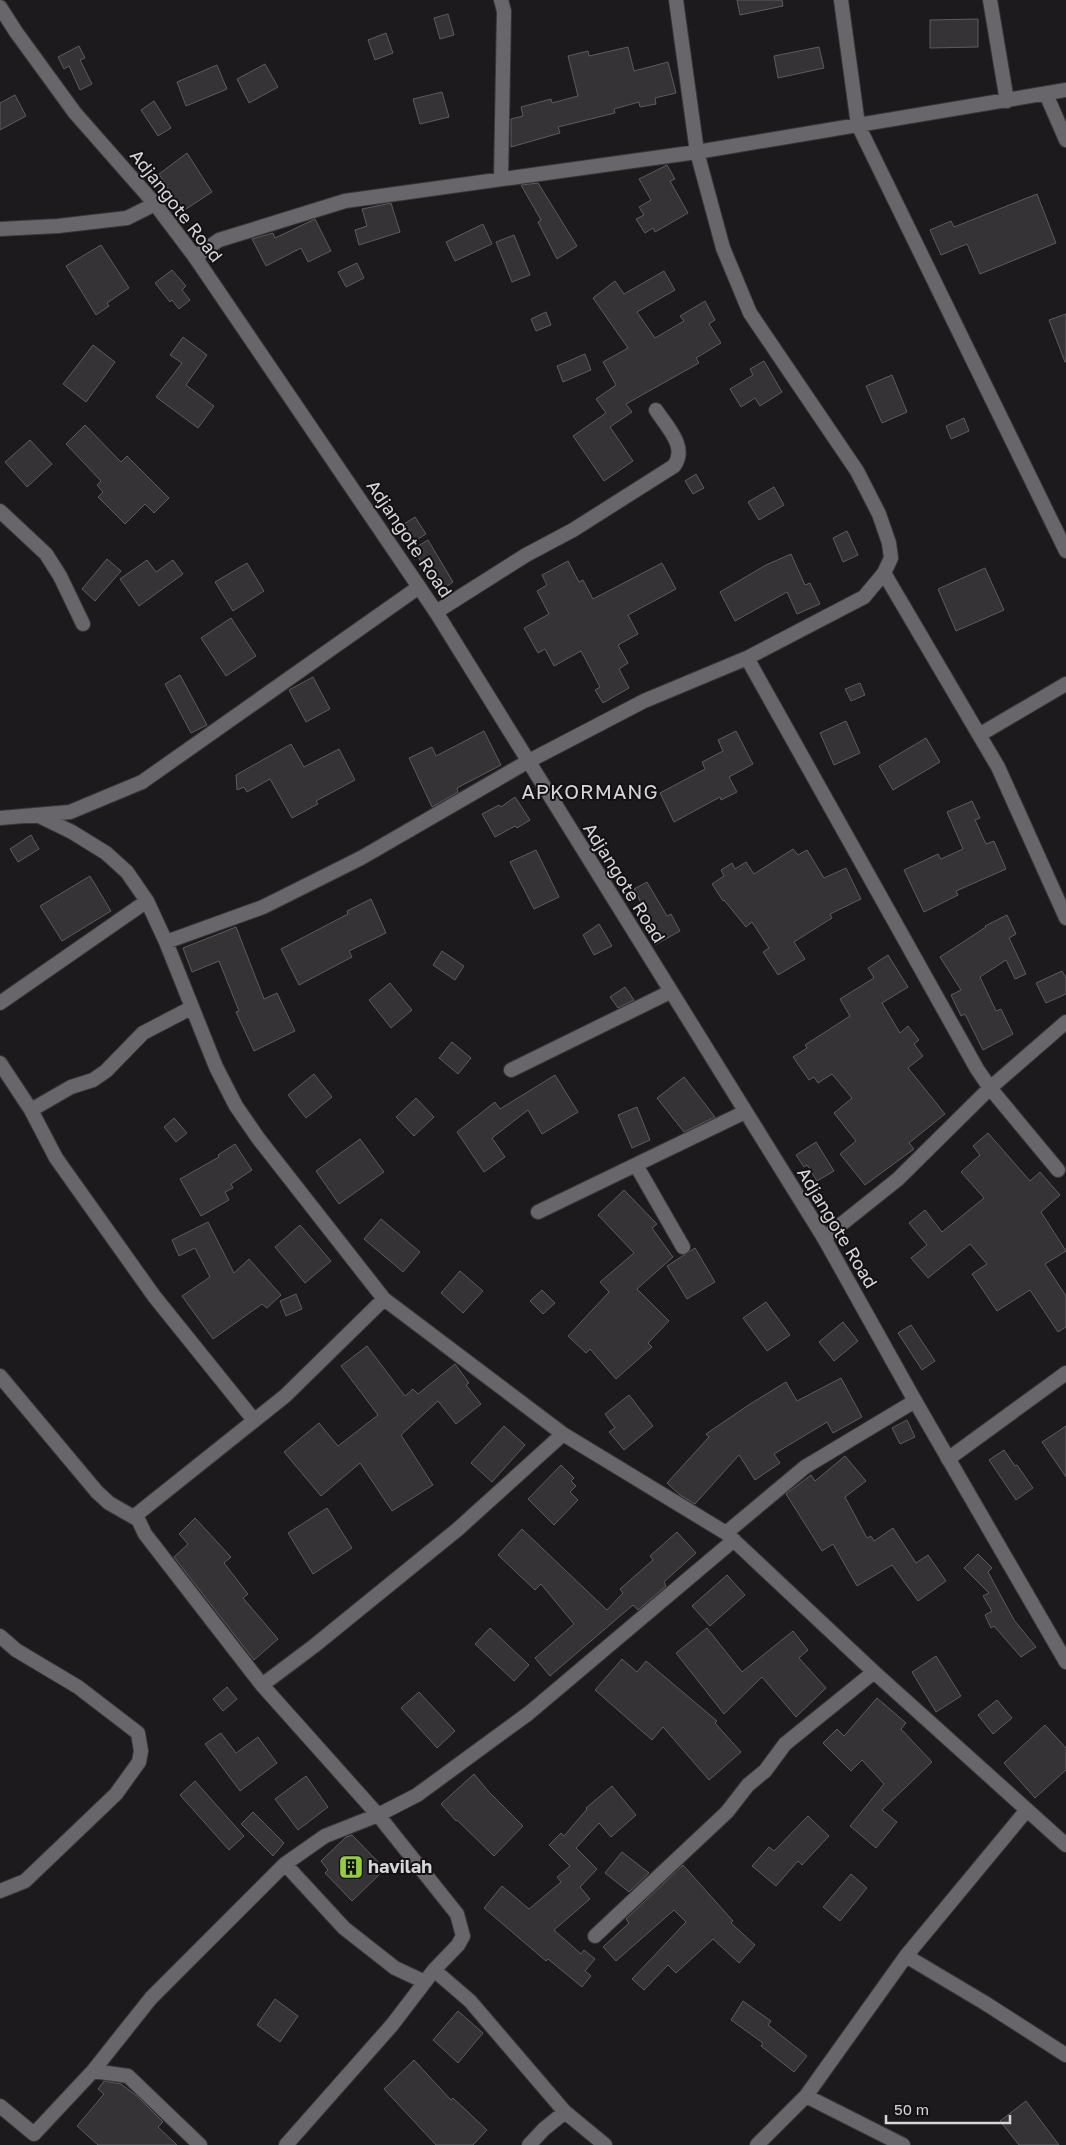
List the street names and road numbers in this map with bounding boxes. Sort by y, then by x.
street label: Adjangote Road [126,145,228,266]
street label: Adjangote Road [362,475,457,601]
street label: Adjangote Road [579,818,671,946]
street label: Adjangote Road [793,1163,883,1292]

